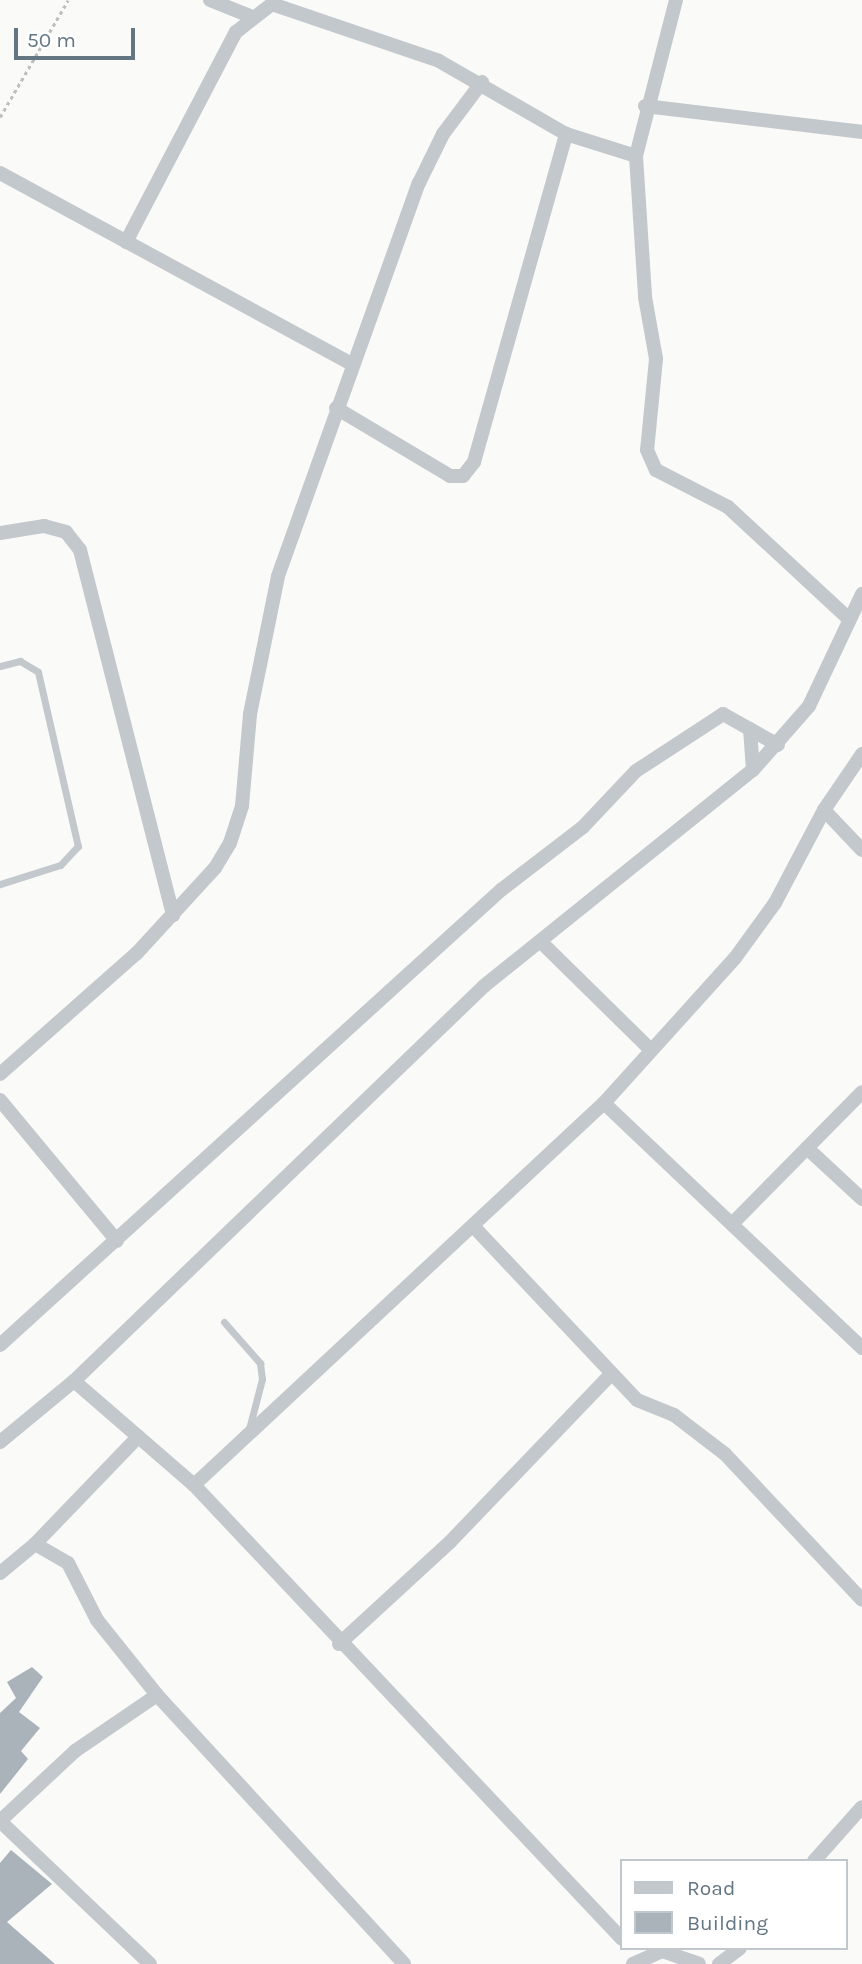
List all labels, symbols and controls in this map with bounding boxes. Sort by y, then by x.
scale bar [18,14,138,58]
text: 50 m [27,28,76,52]
legend [620,1859,848,1950]
text: Road [687,1876,735,1900]
text: Building [687,1911,768,1935]

